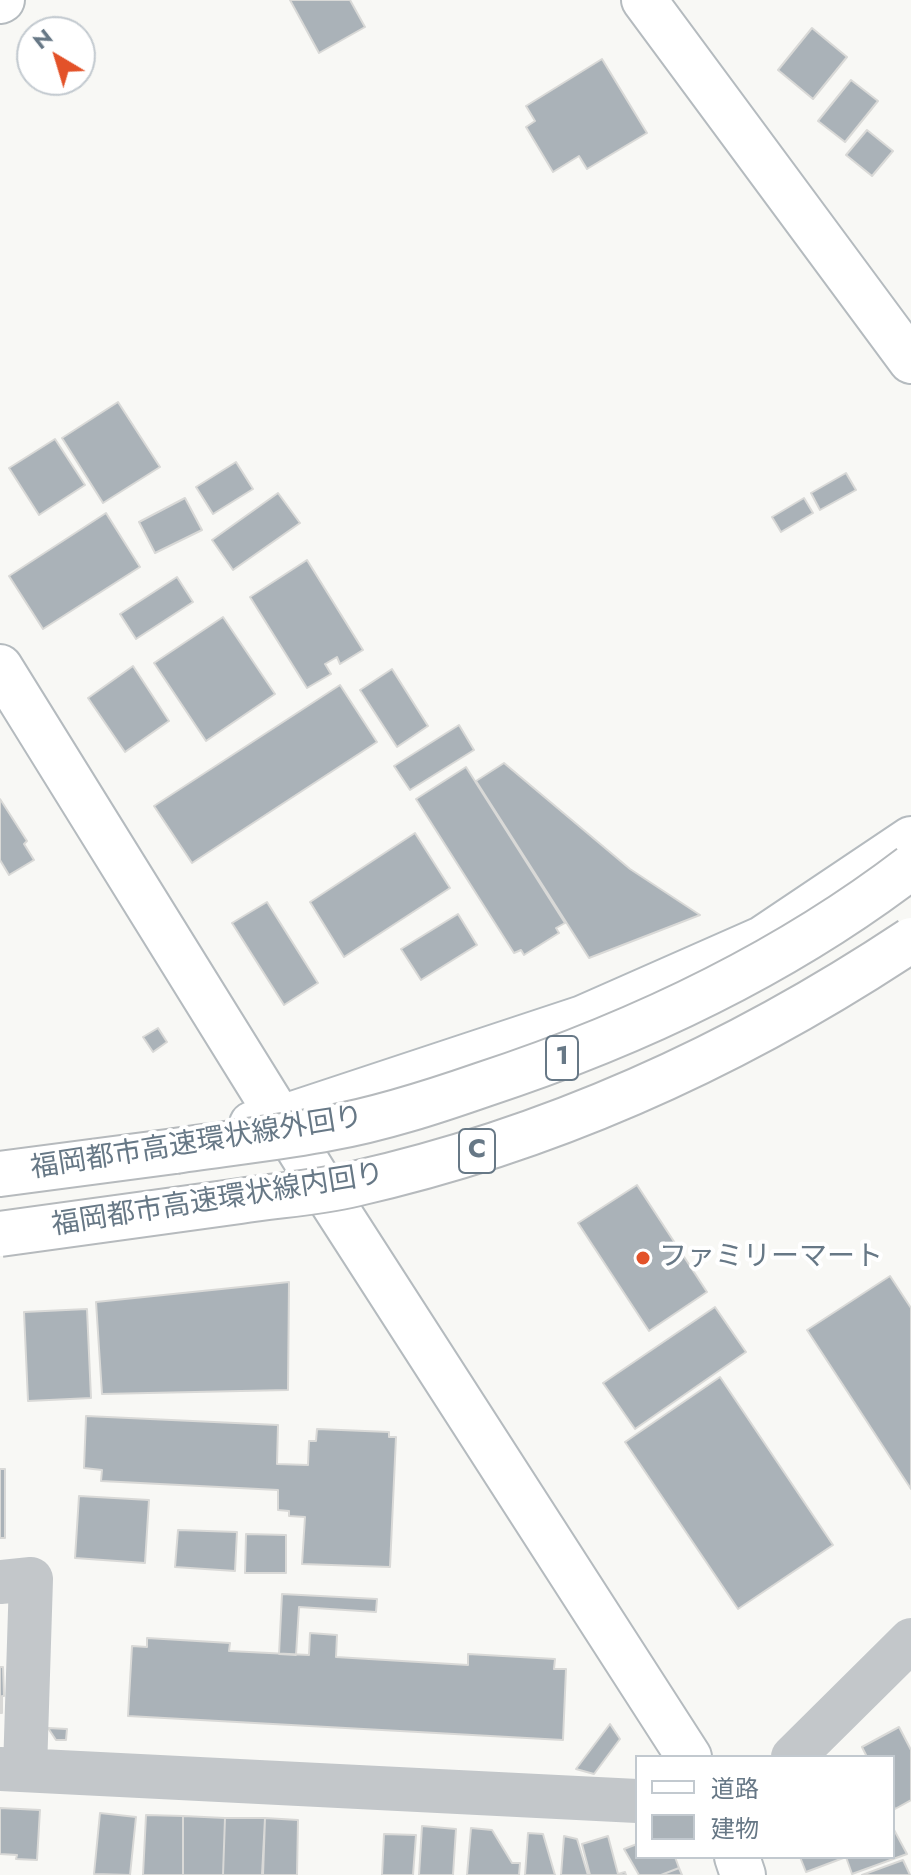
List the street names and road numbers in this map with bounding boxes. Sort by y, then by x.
road number: 1 [546,1036,578,1080]
street label: 福岡都市高速環状線外回り [28,1101,366,1187]
road number: C [459,1129,495,1173]
street label: 福岡都市高速環状線内回り [49,1158,387,1244]

